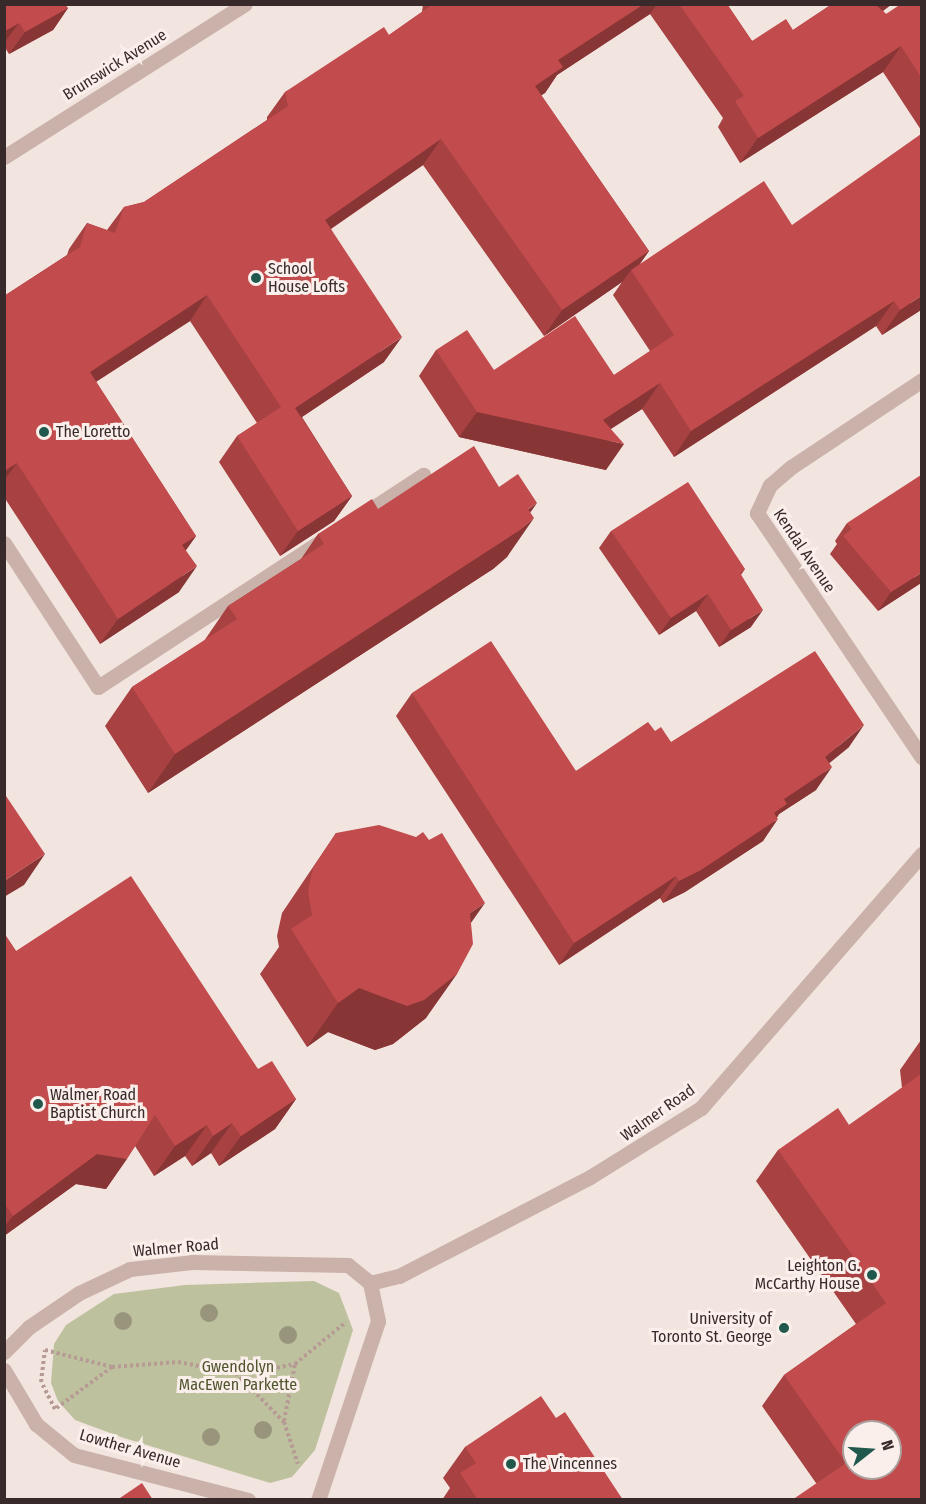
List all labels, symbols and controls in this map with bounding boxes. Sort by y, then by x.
street label: Brunswick Avenue [60,25,170,105]
place label: School House Lofts [268,259,345,297]
marker: School House Lofts [249,271,263,285]
place label: The Loretto [56,422,130,442]
marker: The Loretto [37,425,51,439]
street label: Kendal Avenue [769,505,839,597]
street label: Walmer Road [617,1080,699,1146]
place label: Walmer Road Baptist Church [50,1085,145,1123]
marker: Walmer Road Baptist Church [31,1097,45,1111]
street label: Walmer Road [132,1235,220,1261]
place label: Leighton G. McCarthy House [755,1256,860,1294]
marker: Leighton G. McCarthy House [865,1268,879,1282]
place label: University of Toronto St. George [652,1309,772,1347]
marker: University of Toronto St. George [777,1321,791,1335]
park label: Gwendolyn MacEwen Parkette [179,1357,297,1395]
north arrow [842,1420,902,1480]
street label: Lowther Avenue [77,1425,183,1473]
text: N [877,1438,898,1453]
place label: The Vincennes [523,1454,617,1474]
marker: The Vincennes [504,1457,518,1471]

